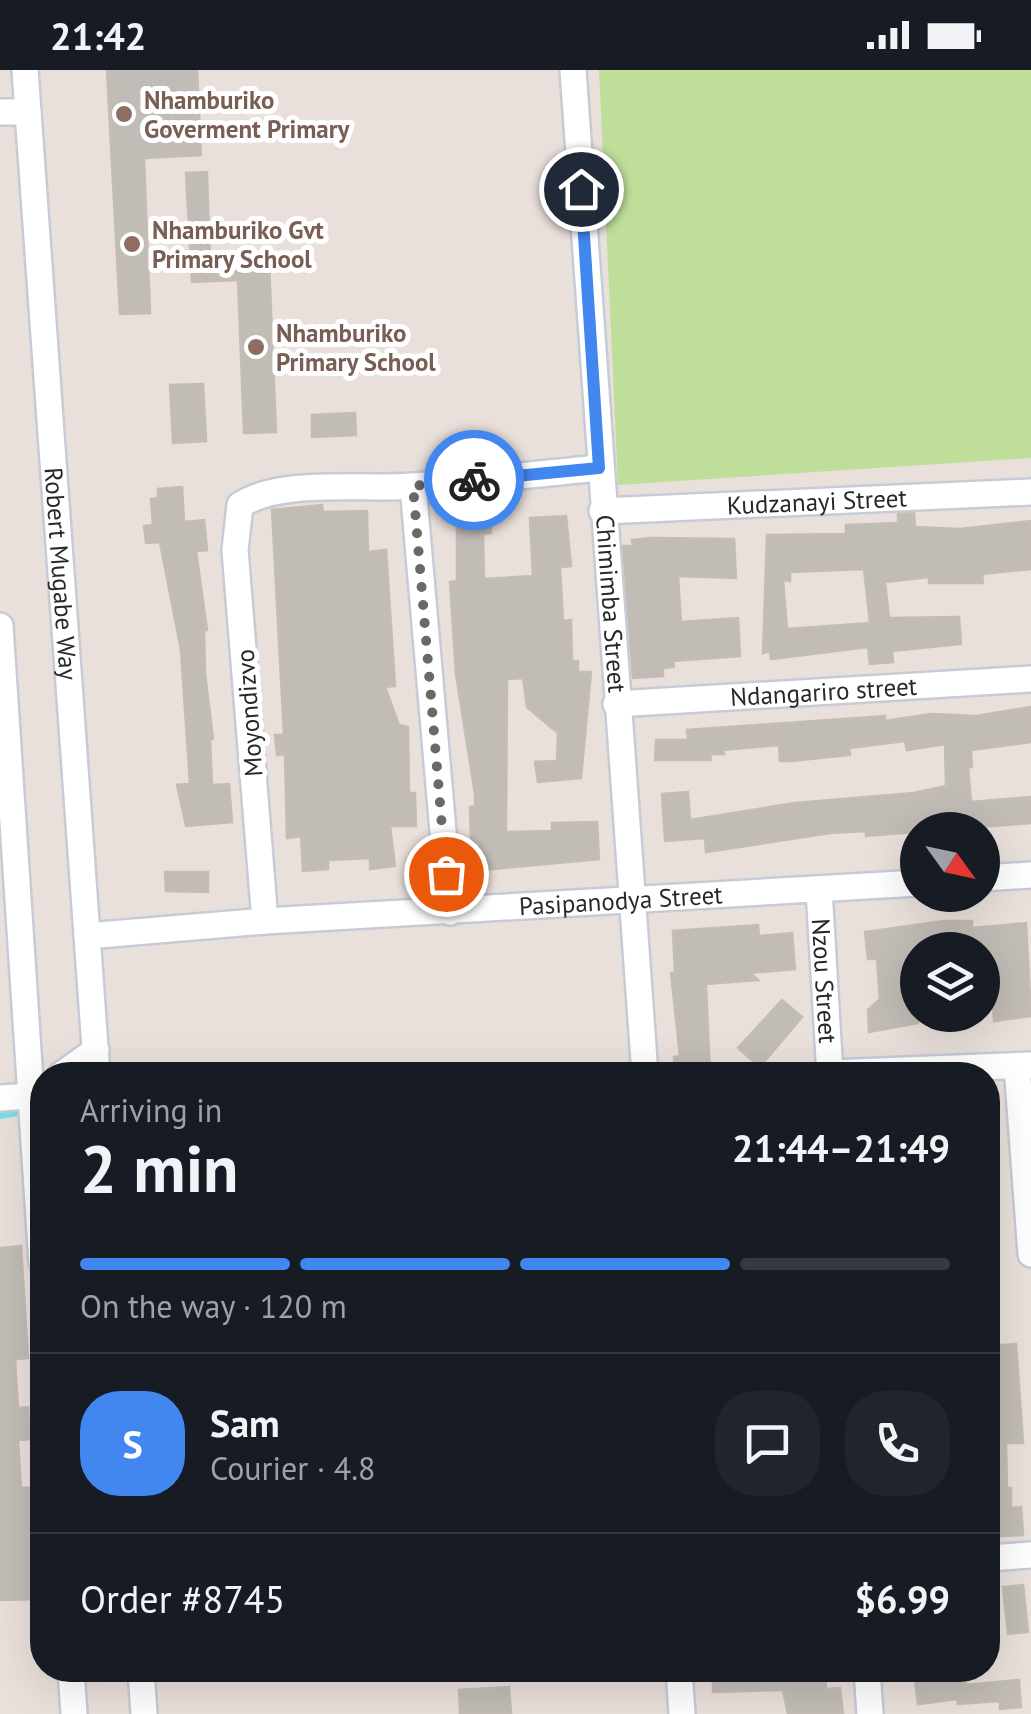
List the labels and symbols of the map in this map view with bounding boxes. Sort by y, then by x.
place label: Nhamburiko Goverment Primary [144,84,350,145]
marker: Nhamburiko Goverment Primary [113,103,135,125]
pin [539,147,624,232]
place label: Nhamburiko Gvt Primary School [152,214,324,275]
marker: Nhamburiko Gvt Primary School [121,233,143,255]
place label: Nhamburiko Primary School [276,317,436,378]
marker: Nhamburiko Primary School [245,336,267,358]
courier [424,430,524,530]
street label: Robert Mugabe Way [38,466,85,681]
street label: Kudzanayi Street [726,481,908,521]
street label: Chimimba Street [589,513,634,694]
street label: Moyondizvo [229,648,269,778]
street label: Ndangariro street [729,670,919,713]
north arrow [900,812,1000,912]
pin [404,832,489,917]
street label: Pasipanodya Street [518,878,724,922]
street label: Nzou Street [805,917,844,1045]

